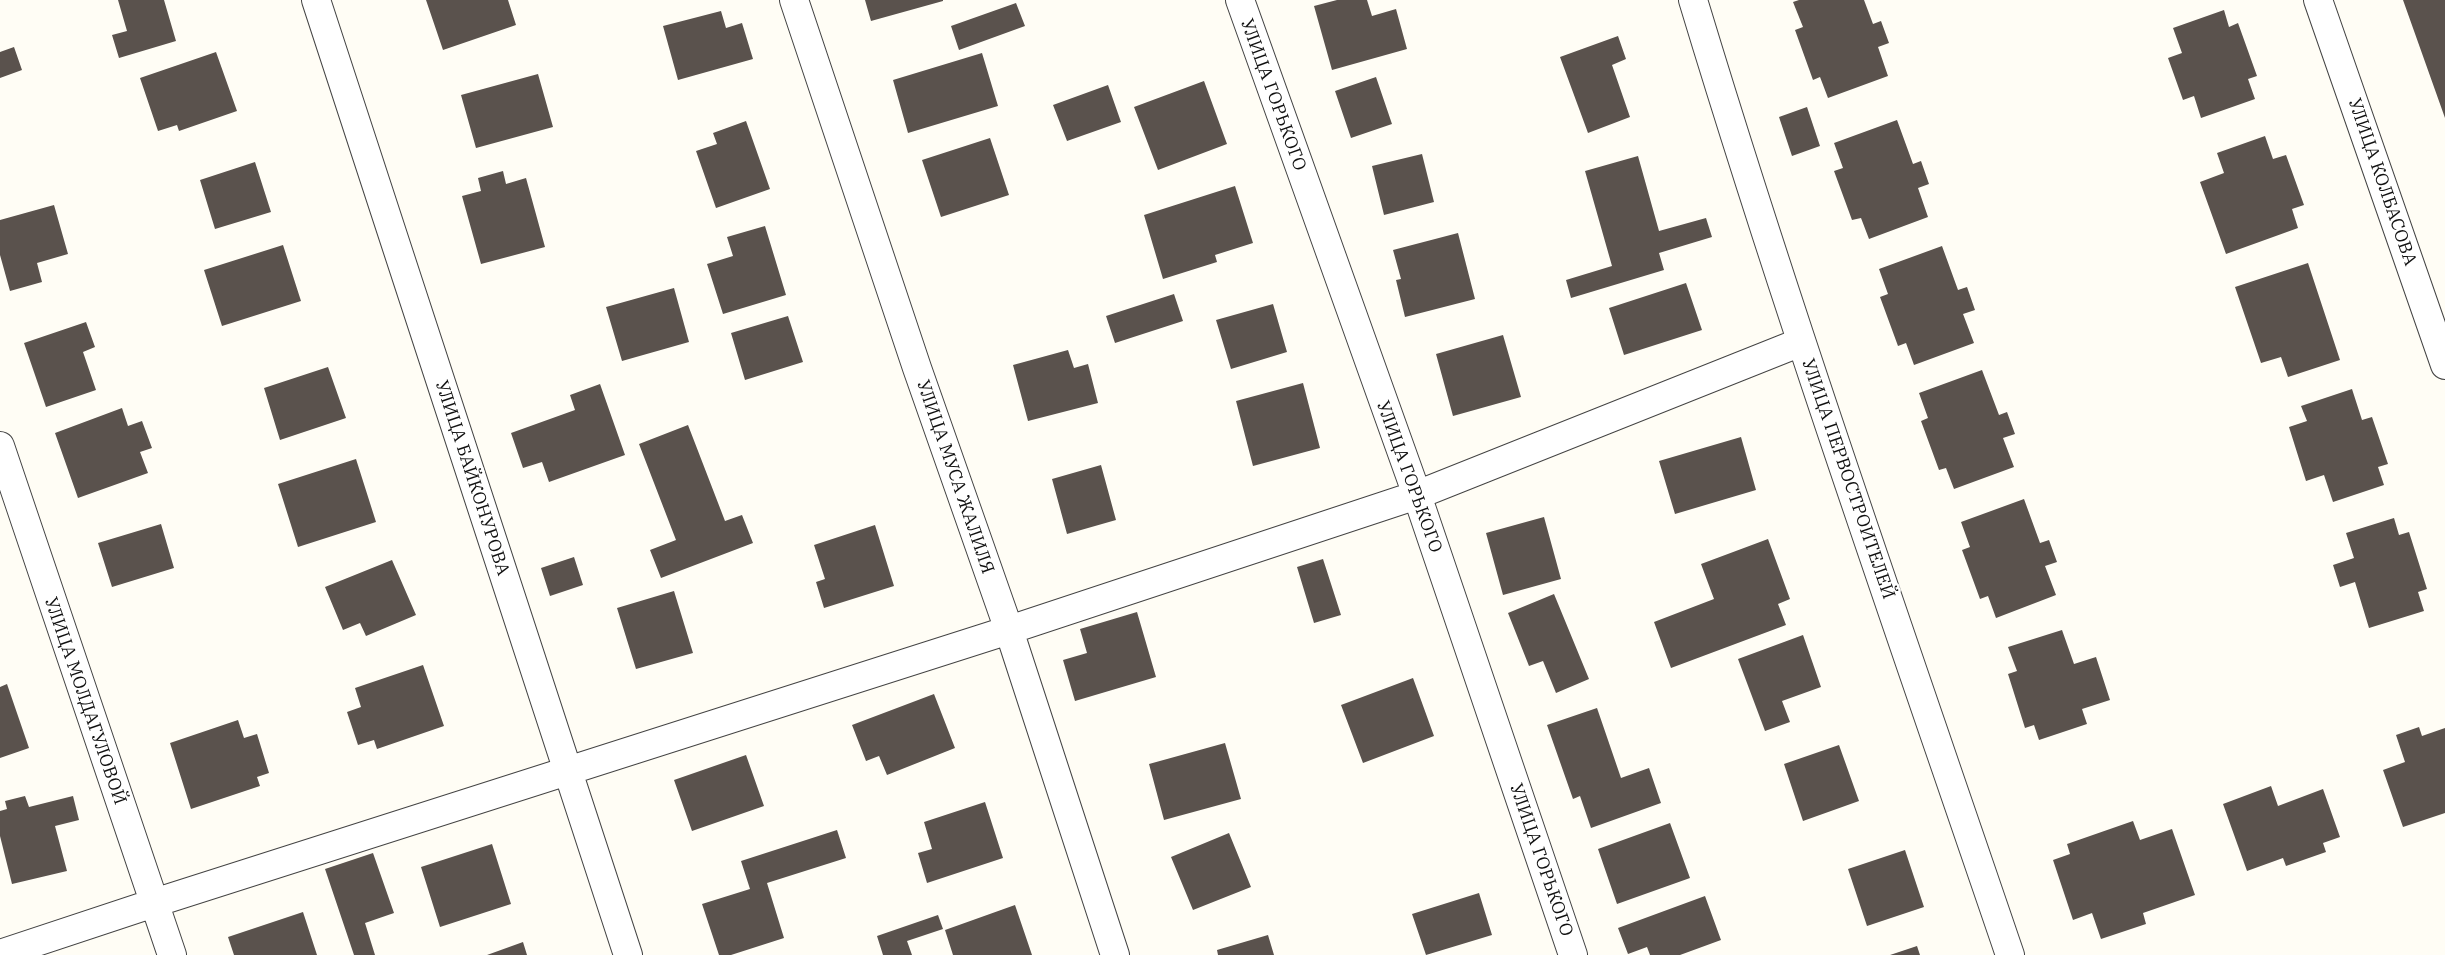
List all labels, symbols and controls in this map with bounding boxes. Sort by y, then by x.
street label: УЛИЦА ГОРЬКОГО [1235,16,1311,174]
street label: УЛИЦА КОЛБАСОВА [2343,96,2421,268]
street label: УЛИЦА ПЕРВОСТРОИТЕЛЕЙ [1797,356,1899,602]
street label: УЛИЦА МУСА ЖАЛИЛЯ [912,377,998,577]
street label: УЛИЦА БАЙКОНУРОВА [430,378,514,578]
street label: УЛИЦА ГОРЬКОГО [1371,398,1447,556]
street label: УЛИЦА МОЛДАГУЛОВОЙ [39,595,131,807]
street label: УЛИЦА ГОРЬКОГО [1505,781,1577,939]

